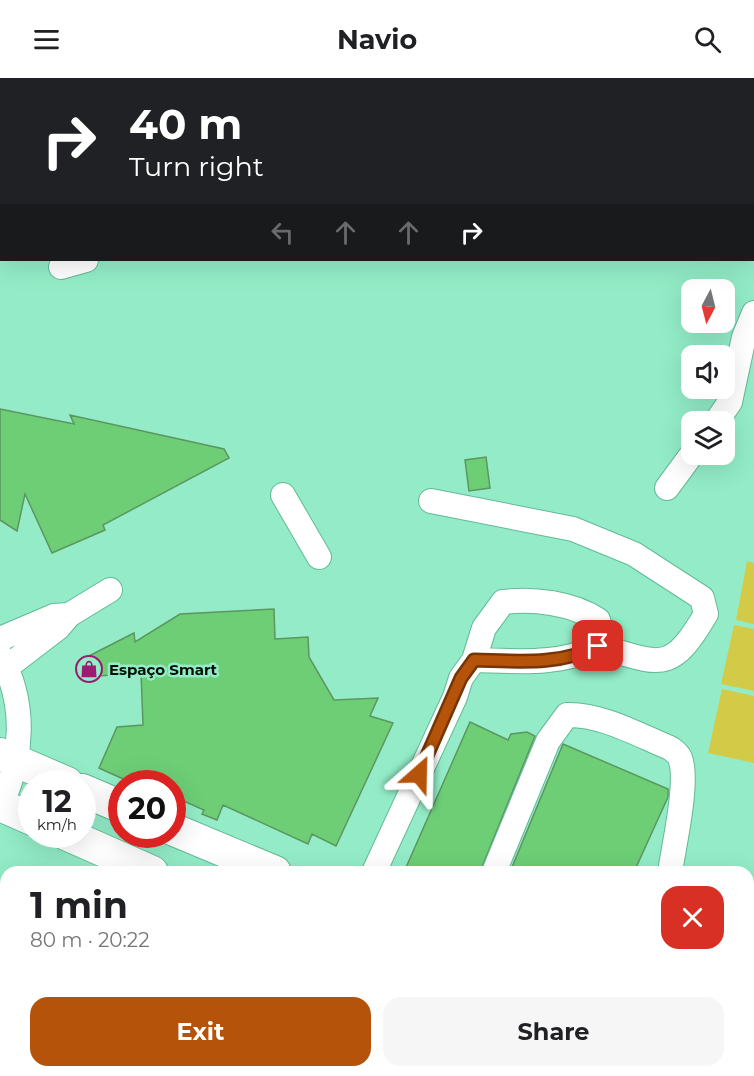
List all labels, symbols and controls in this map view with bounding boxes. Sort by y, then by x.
icon: menu [30,23,63,56]
text: Navio [337,23,417,56]
icon: search [691,23,724,56]
text: 40 m [129,98,242,150]
icon: right [30,102,108,180]
text: Turn right [129,150,264,183]
icon: left [266,216,299,249]
icon: ahead [329,216,362,249]
icon: ahead [392,216,425,249]
icon: right [455,216,488,249]
north arrow [681,279,735,333]
map controls [681,279,735,465]
button: sound [681,345,735,399]
button: layers [681,411,735,465]
pin [572,620,623,671]
icon: arrive [581,629,614,662]
shop icon: Espaço Smart [74,654,104,684]
place label: Espaço Smart [109,660,218,679]
position arrow [387,742,451,806]
speed limit sign: 20 [108,770,186,848]
text: 12 [42,783,72,820]
text: km/h [37,815,77,834]
text: 1 min [30,883,128,927]
button: close [661,886,724,949]
text: 80 m · 20:22 [30,928,150,952]
button: Exit [30,997,371,1066]
button: Share [383,997,724,1066]

